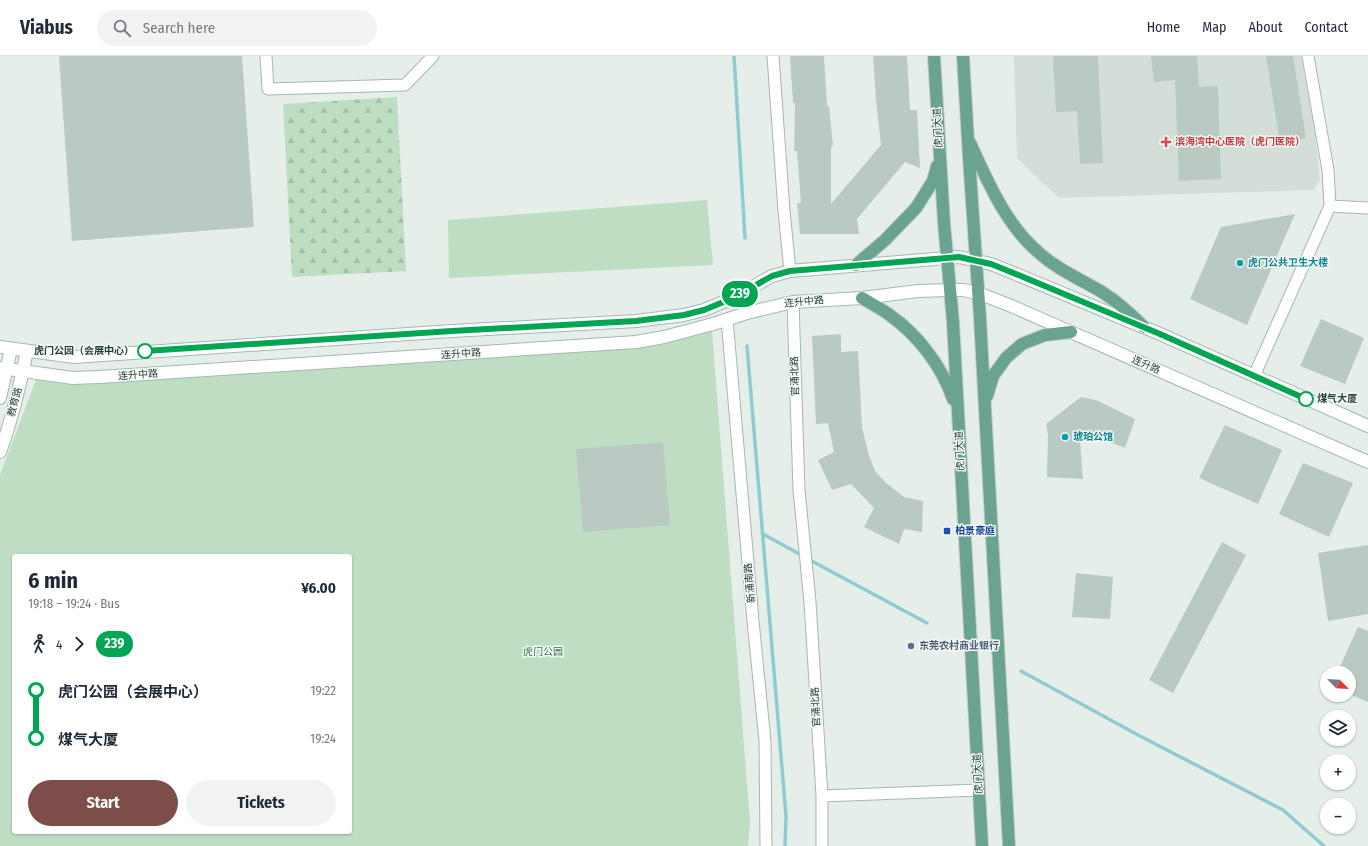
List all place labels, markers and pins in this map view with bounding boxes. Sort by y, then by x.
marker: 滨海湾中心医院（虎门医院） [1160,136,1172,148]
place label: 滨海湾中心医院（虎门医院） [1175,136,1305,148]
place label: 虎门公共卫生大楼 [1248,257,1328,269]
marker: 虎门公共卫生大楼 [1235,258,1245,268]
marker: 虎门公园（会展中心） [137,343,153,359]
place label: 虎门公园（会展中心） [34,345,134,357]
marker: 煤气大厦 [1298,391,1314,407]
place label: 煤气大厦 [1317,393,1357,405]
place label: 琥珀公馆 [1073,431,1113,443]
marker: 琥珀公馆 [1060,432,1070,442]
place label: 柏景豪庭 [955,525,995,537]
marker: 柏景豪庭 [942,526,952,536]
place label: 东莞农村商业银行 [919,639,999,652]
marker: 东莞农村商业银行 [906,641,916,651]

